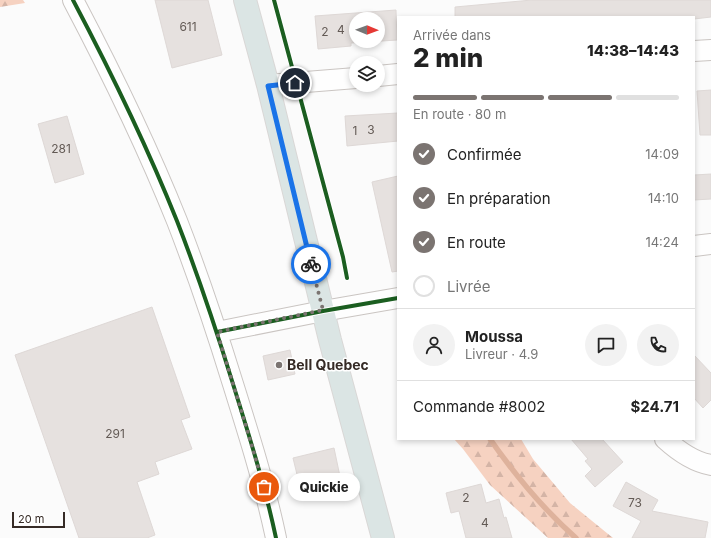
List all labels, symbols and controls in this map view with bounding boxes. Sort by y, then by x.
north arrow [349,12,385,48]
map controls [349,12,385,92]
house number: 611 [179,19,197,34]
house number: 4 [337,22,345,37]
house number: 2 [321,24,329,39]
text: Arrivée dans [413,27,491,43]
text: 14:38–14:43 [587,41,679,60]
text: 2 min [413,42,483,73]
button: layers [349,56,385,92]
pin [278,66,312,100]
icon: home [284,72,306,94]
text: En route · 80 m [413,106,506,122]
house number: 3 [367,122,375,137]
house number: 1 [353,123,357,138]
house number: 281 [51,141,71,156]
icon: check [413,143,435,165]
text: Confirmée [447,145,522,164]
text: 14:09 [645,146,679,162]
icon: check [413,187,435,209]
text: En préparation [447,189,551,208]
text: 14:10 [648,190,679,206]
icon: check [413,231,435,253]
text: En route [447,233,506,252]
text: 14:24 [645,234,679,250]
courier [291,244,331,284]
icon: bike [300,253,322,275]
text: Livrée [447,277,490,296]
button: person [413,324,455,366]
button: chat [585,324,627,366]
button: phone [637,324,679,366]
text: Moussa [465,327,523,346]
text: Livreur · 4.9 [465,346,538,362]
place label: Bell Quebec [287,356,369,373]
marker: Bell Quebec [274,360,284,370]
text: Commande #8002 [413,397,546,416]
text: $24.71 [631,397,679,416]
house number: 291 [105,426,125,441]
pin [247,470,281,504]
callout: Quickie [288,473,360,501]
icon: bag [253,476,275,498]
text: Quickie [299,479,349,495]
house number: 2 [462,490,470,505]
house number: 73 [628,495,642,510]
scale bar [12,510,65,529]
text: 20 m [18,512,44,526]
house number: 4 [481,515,489,530]

